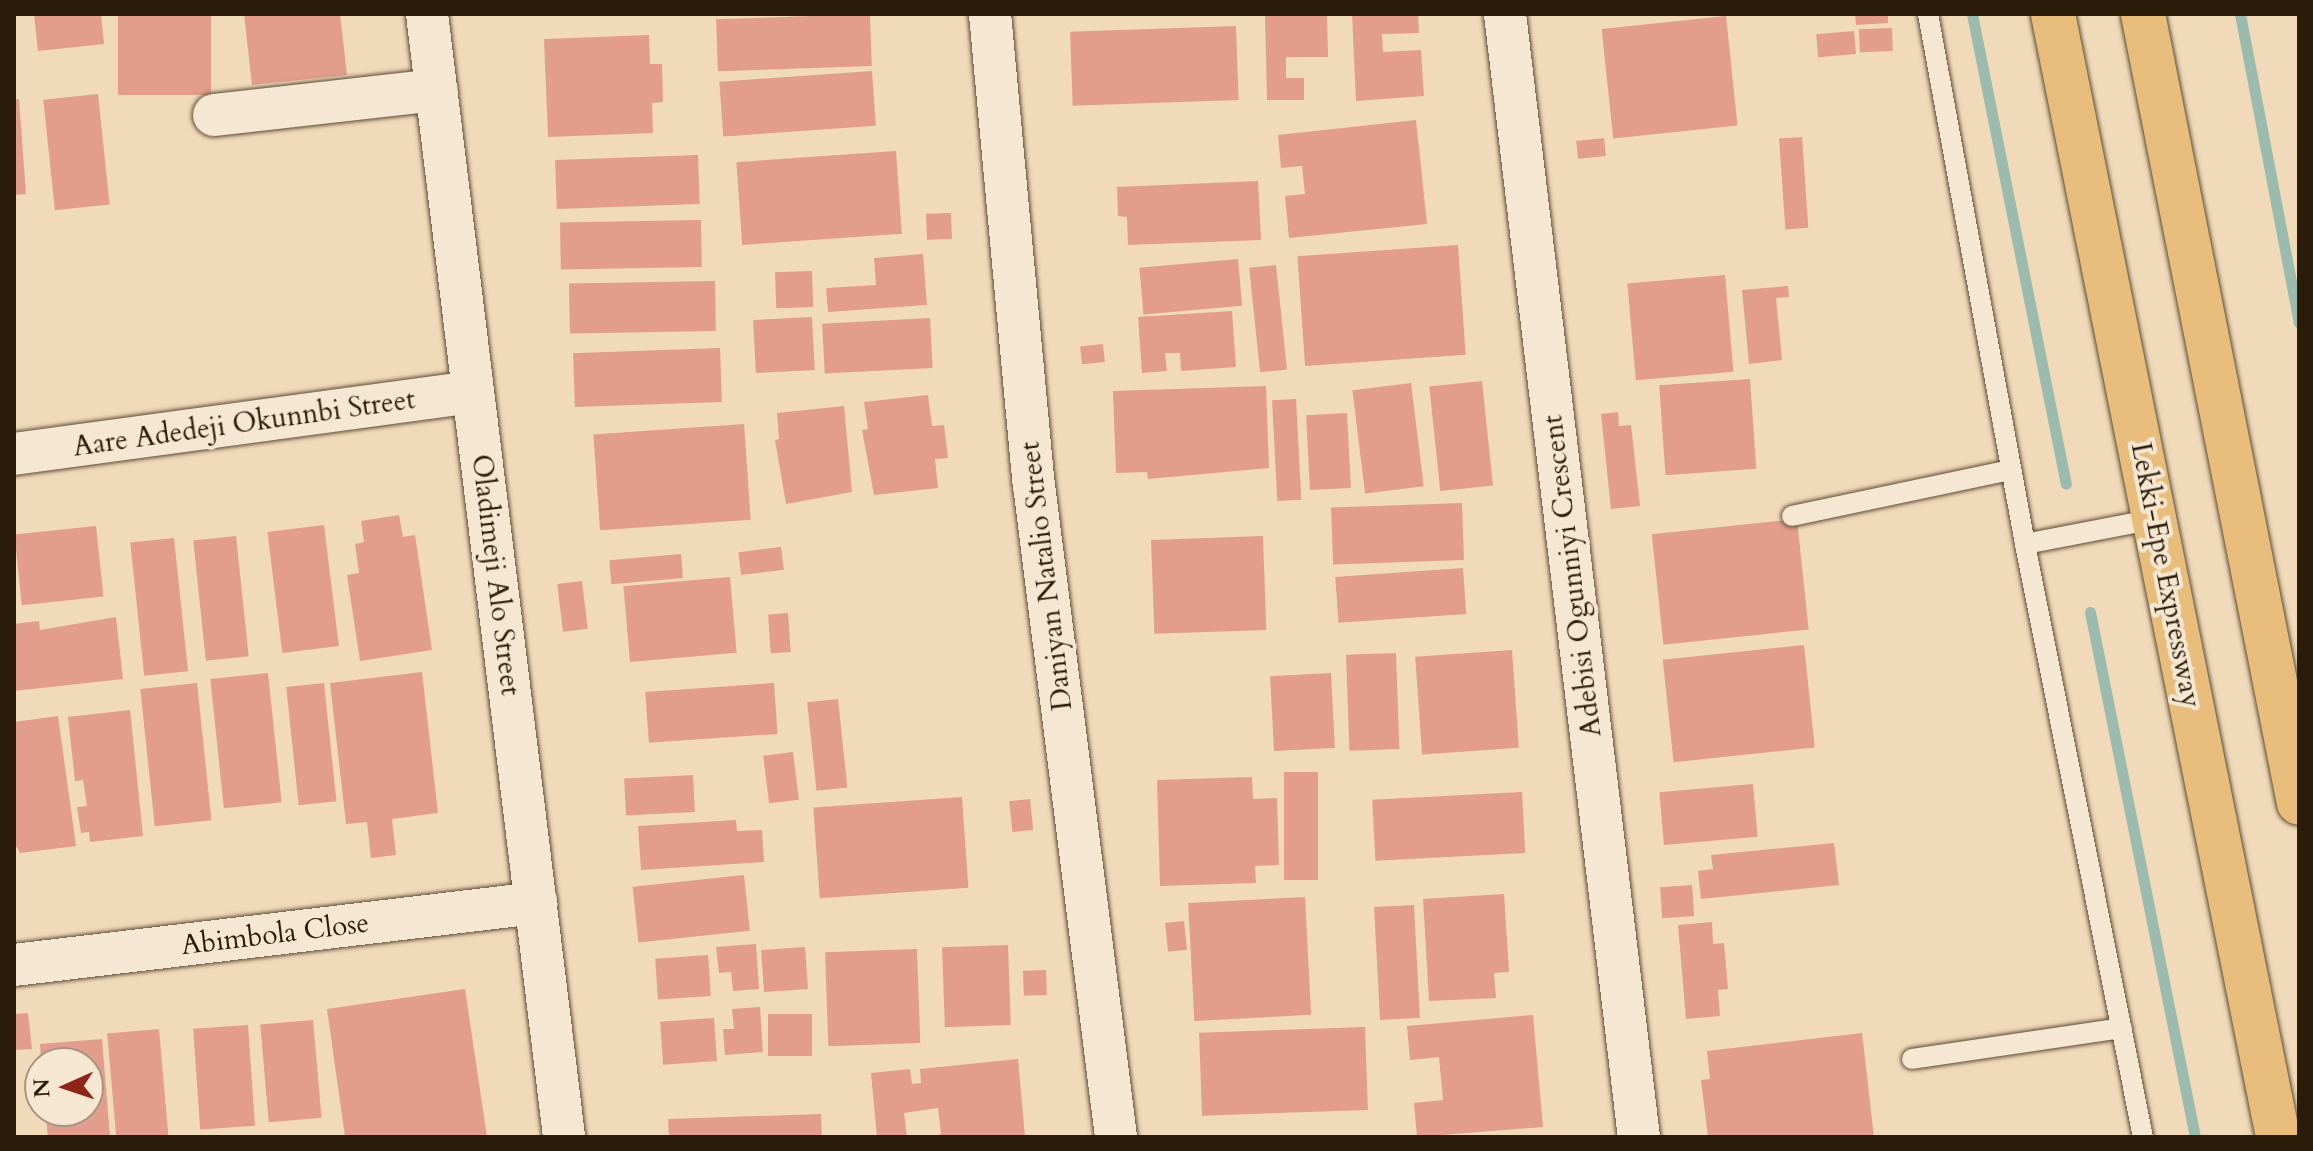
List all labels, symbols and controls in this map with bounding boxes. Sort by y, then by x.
street label: Aare Adedeji Okunnbi Street [71,382,417,464]
street label: Adebisi Ogunniyi Crescent [1536,413,1608,739]
street label: Daniyan Natalio Street [1013,440,1079,712]
street label: Lekki-Epe Expressway [2124,440,2208,710]
street label: Oladimeji Alo Street [465,452,527,698]
street label: Abimbola Close [179,906,371,962]
north arrow [24,1047,104,1127]
text: N [27,1078,58,1098]

